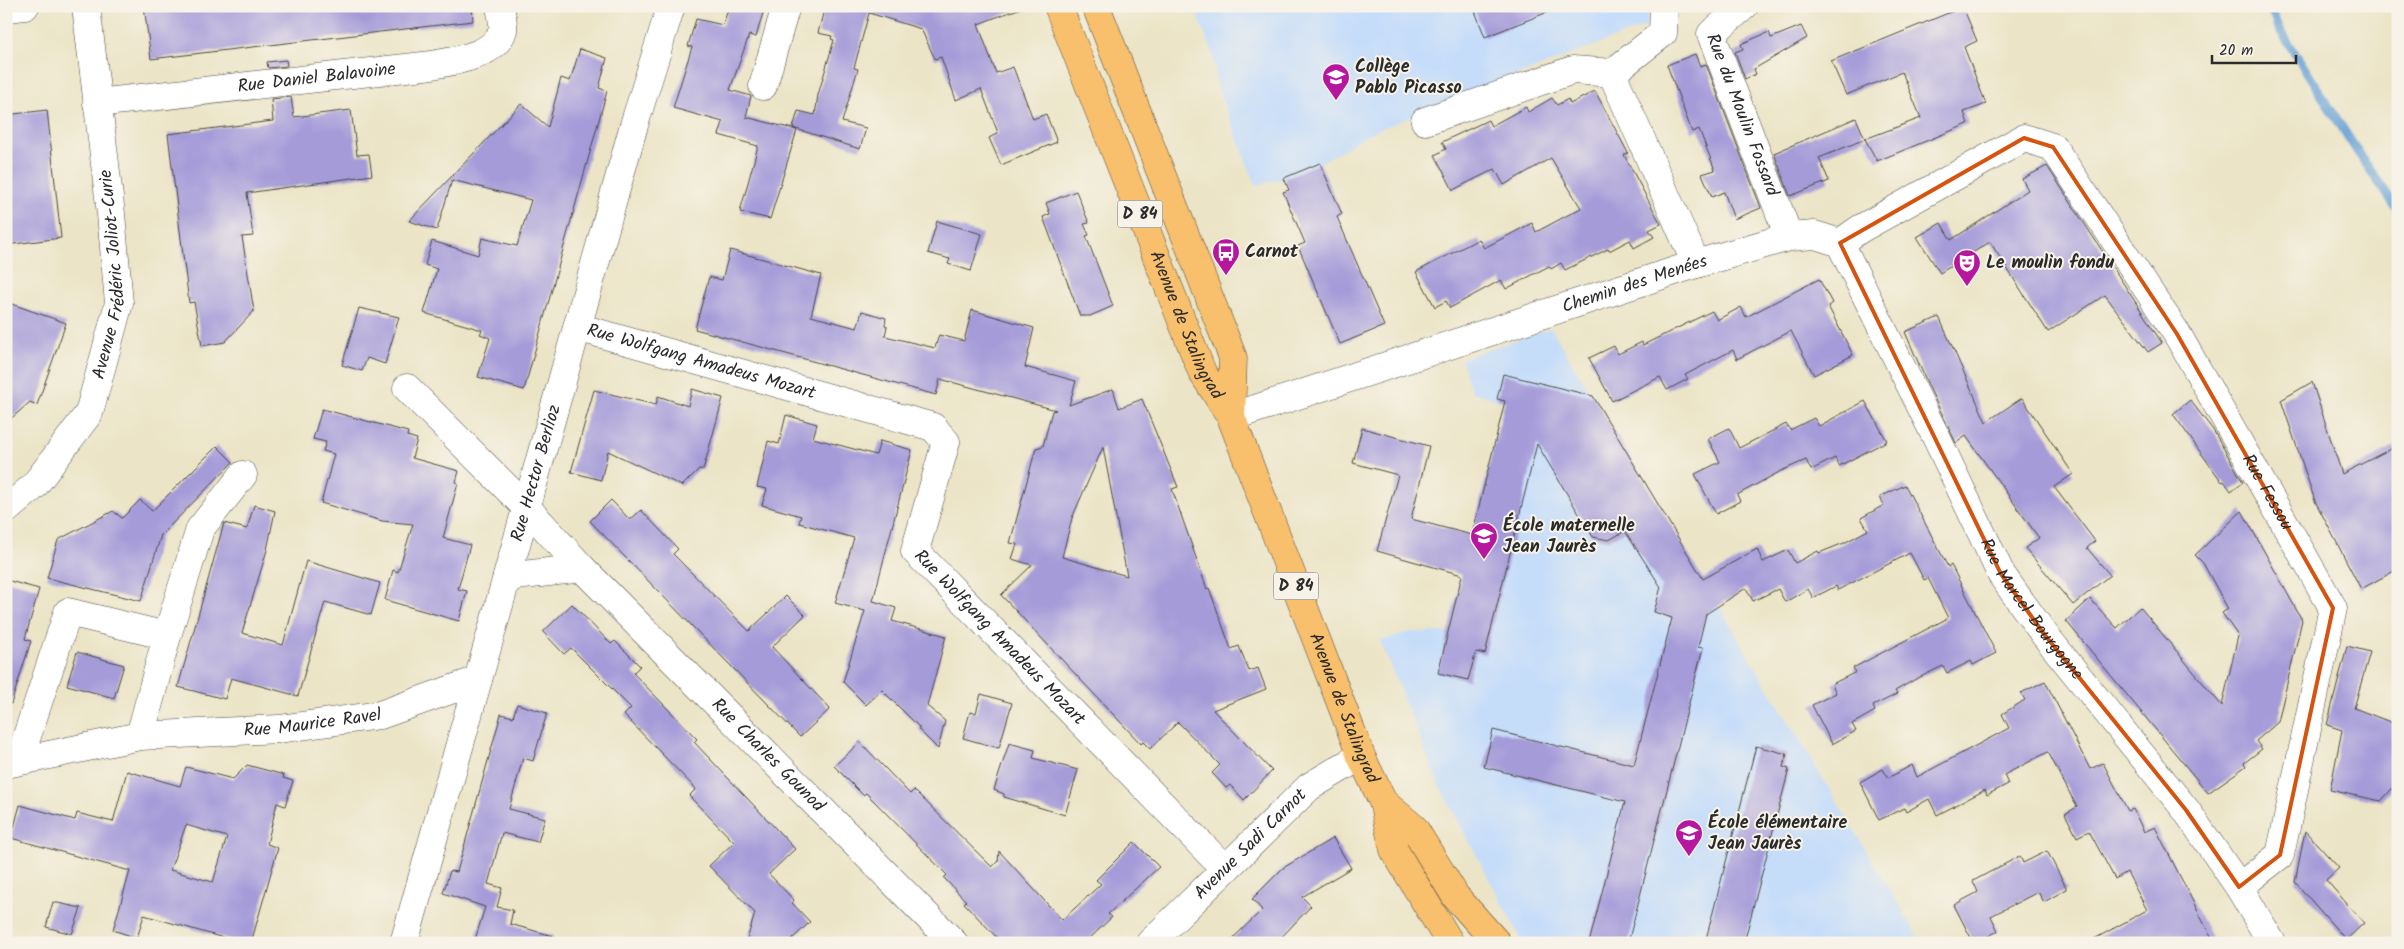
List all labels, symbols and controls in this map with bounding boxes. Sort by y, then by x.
street label: Rue du Moulin Fossard [1698,29,1787,202]
scale bar [2212,32,2295,64]
text: 20 m [2219,39,2253,63]
place label: Collège Pablo Picasso [1355,53,1462,103]
street label: Rue Daniel Balavoine [236,55,397,101]
school or university icon: Collège Pablo Picasso [1321,62,1351,101]
street label: Avenue Frédéric Joliot-Curie [84,168,134,383]
road number: D 84 [1118,200,1162,228]
bus stop icon: Carnot [1211,237,1241,276]
place label: Carnot [1245,238,1299,267]
street label: Avenue de Stalingrad [1141,246,1231,406]
street label: Chemin des Menées [1558,247,1711,322]
theatre icon: Le moulin fondu [1952,248,1982,287]
place label: Le moulin fondu [1986,249,2114,278]
street label: Rue Wolfgang Amadeus Mozart [583,316,820,408]
street label: Rue Hector Berlioz [503,401,569,545]
street label: Rue Fessou [2234,449,2301,536]
place label: École maternelle Jean Jaurès [1503,512,1635,562]
school or university icon: École maternelle Jean Jaurès [1469,521,1499,560]
street label: Rue Marcel Bourgogne [1972,533,2091,687]
street label: Rue Wolfgang Amadeus Mozart [907,543,1093,733]
road number: D 84 [1274,572,1318,600]
street label: Avenue de Stalingrad [1301,629,1387,789]
street label: Rue Charles Gounod [704,691,832,820]
street label: Rue Maurice Ravel [243,700,384,745]
street label: Avenue Sadi Carnot [1187,781,1315,907]
place label: École élémentaire Jean Jaurès [1708,809,1848,859]
school or university icon: École élémentaire Jean Jaurès [1674,818,1704,857]

